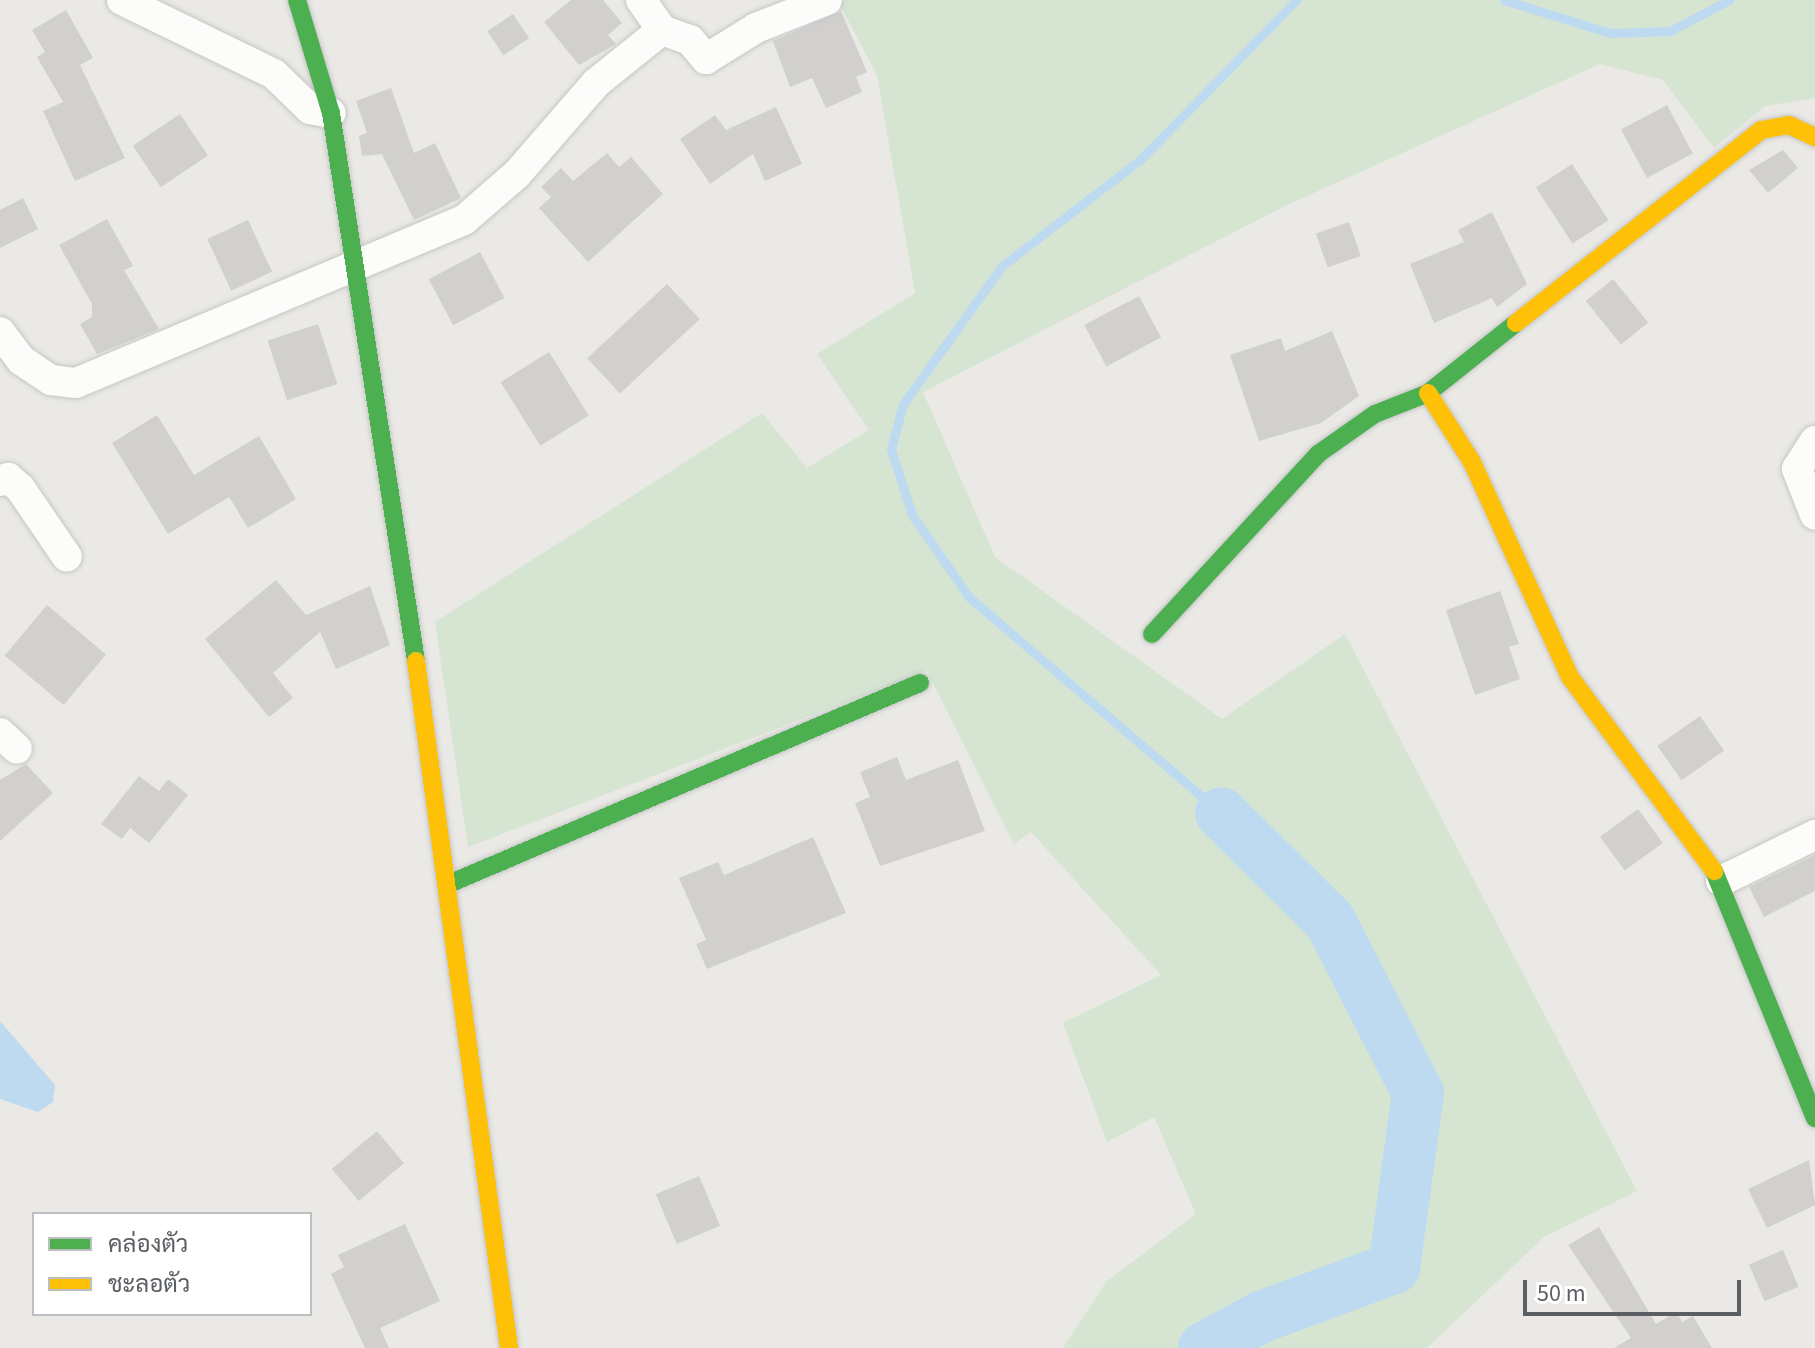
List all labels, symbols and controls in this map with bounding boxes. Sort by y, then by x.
legend [32,1212,312,1316]
text: คล่องตัว [108,1227,188,1262]
scale bar [1527,1264,1745,1314]
text: ชะลอตัว [108,1267,190,1302]
text: 50 m [1537,1276,1586,1311]

